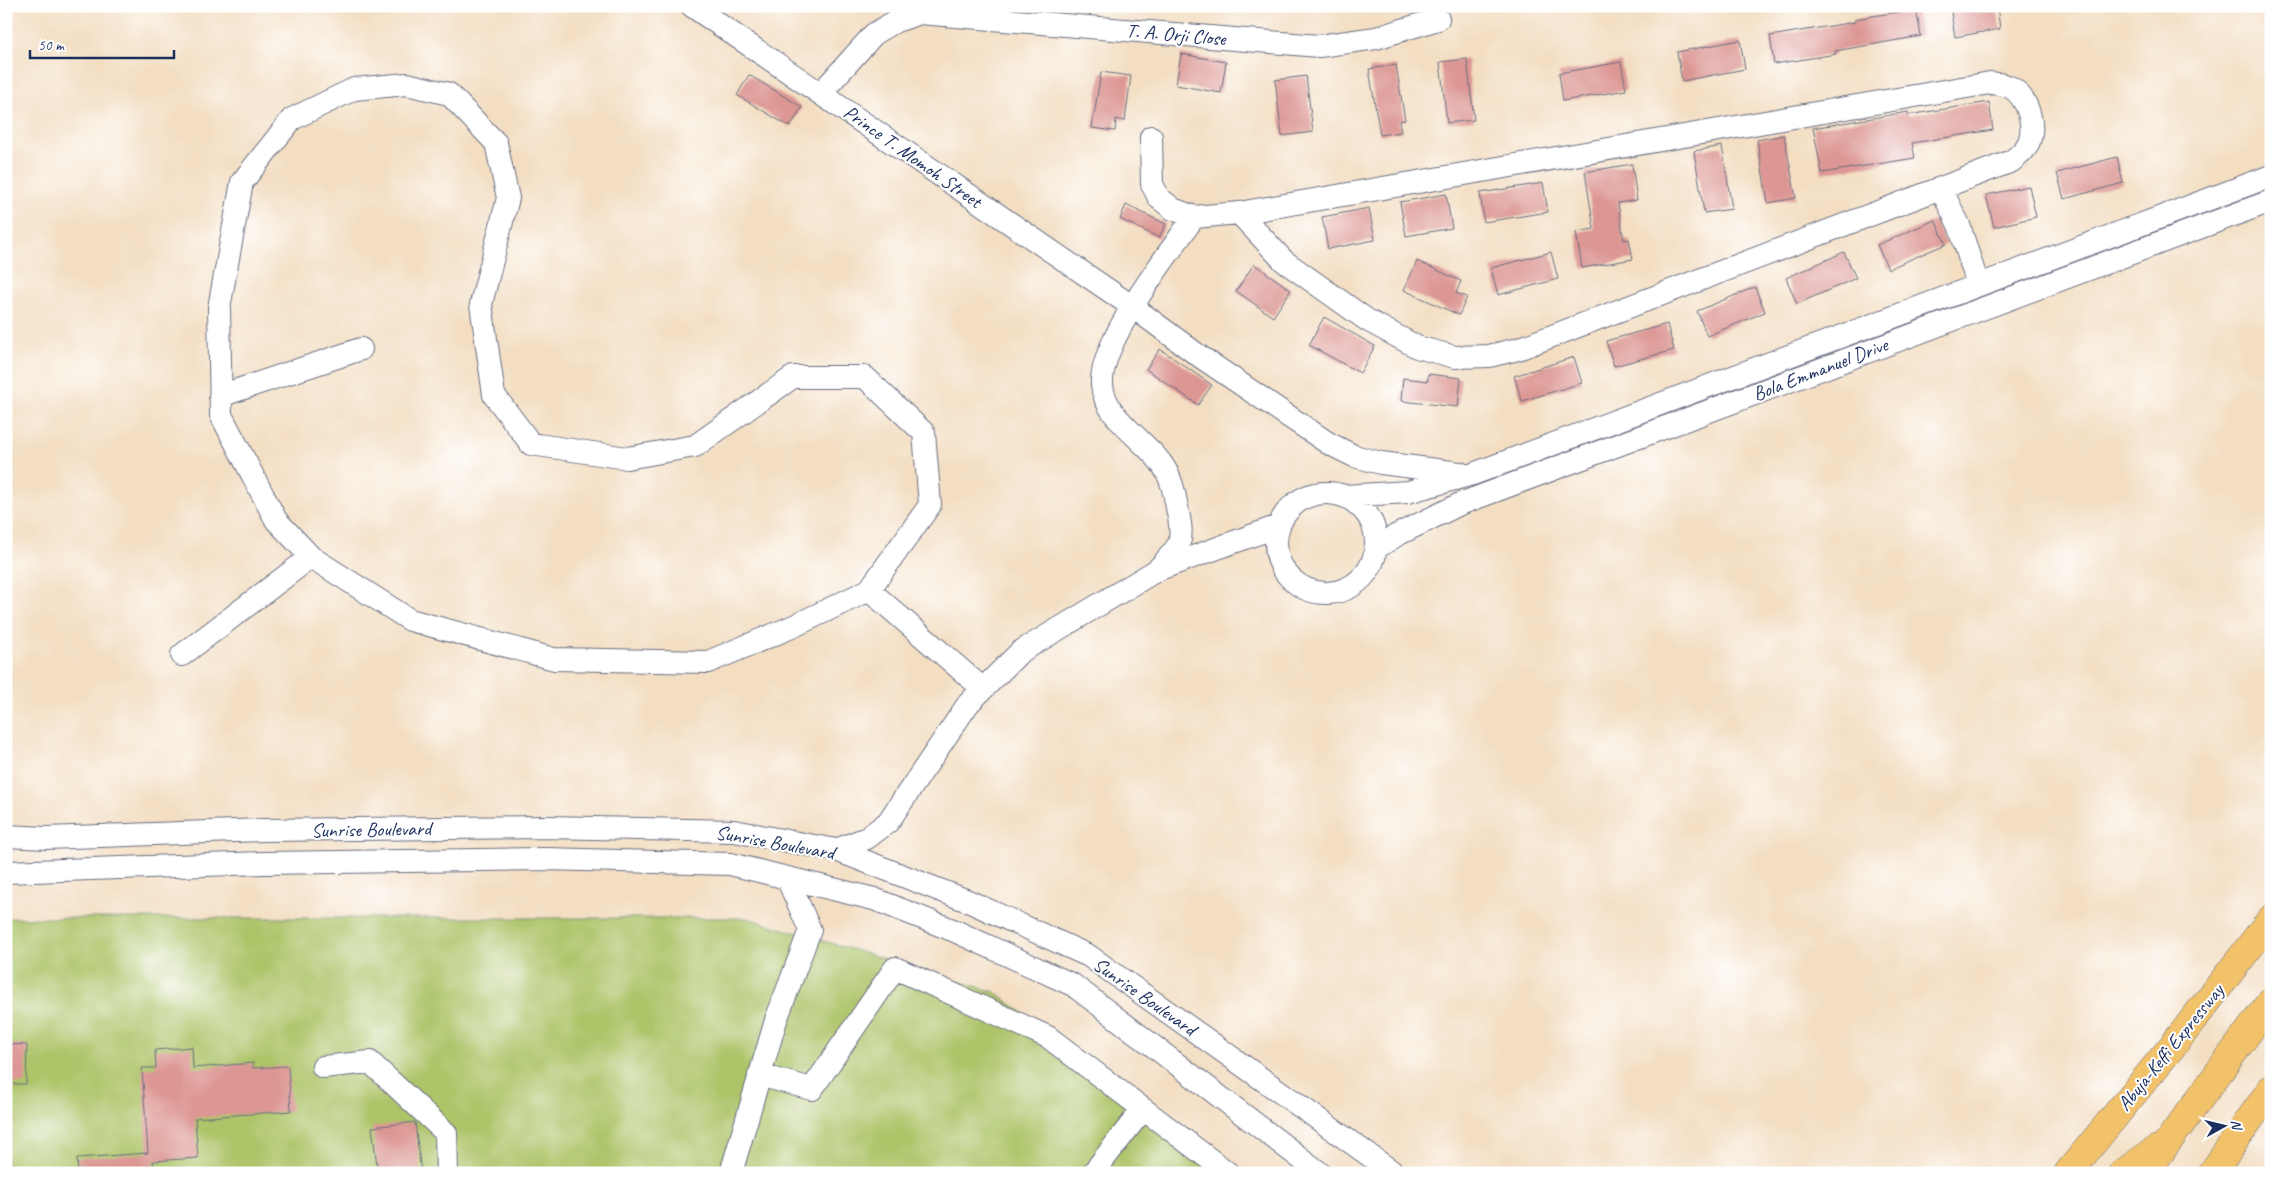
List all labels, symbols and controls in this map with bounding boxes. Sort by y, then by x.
street label: T. A. Orji Close [1125,18,1228,51]
scale bar [30,28,174,60]
text: 50 m [38,36,65,55]
street label: Prince T. Momoh Street [839,99,989,215]
street label: Bola Emmanuel Drive [1749,332,1893,407]
street label: Sunrise Boulevard [311,816,434,843]
street label: Sunrise Boulevard [714,820,839,866]
street label: Sunrise Boulevard [1088,952,1204,1043]
street label: Abuja-Keffi Expressway [2112,977,2231,1116]
north arrow [2200,1102,2250,1152]
text: N [2227,1119,2246,1132]

